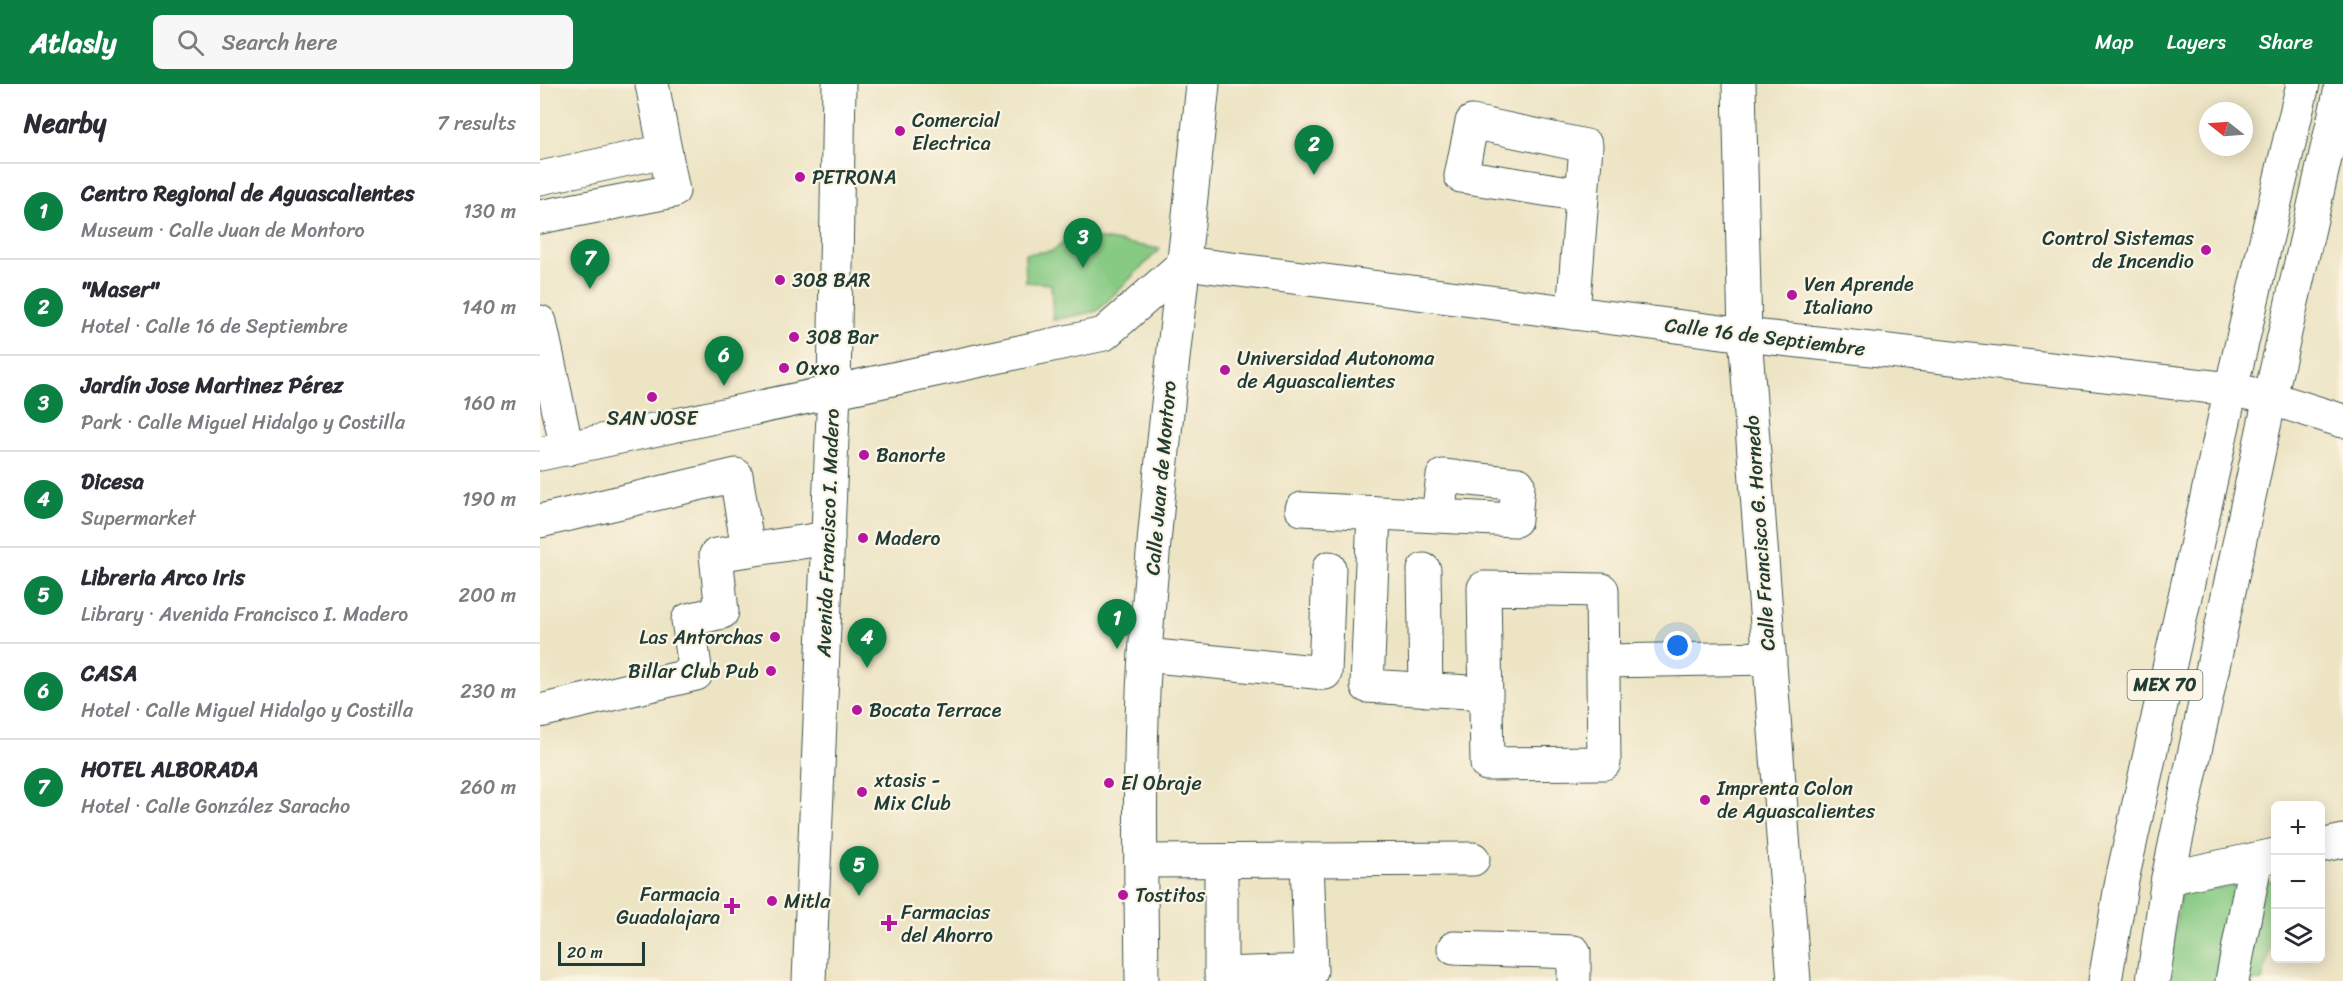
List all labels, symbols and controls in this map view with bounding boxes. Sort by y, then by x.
search box [153,15,573,69]
text: Atlasly [30,18,117,67]
text: Search here [222,23,338,62]
text: Map [2095,23,2134,61]
text: Layers [2167,23,2226,61]
text: Share [2259,23,2313,61]
icon: search [174,26,207,59]
text: Nearby [24,100,106,146]
north arrow [2199,102,2253,156]
place label: Comercial Electrica [912,103,1001,161]
text: 7 results [437,106,516,141]
marker: Comercial Electrica [893,124,907,138]
pin: 2 [1294,126,1334,175]
place label: PETRONA [812,160,897,195]
marker: PETRONA [793,170,807,184]
text: Centro Regional de Aguascalientes [81,174,415,213]
text: 1 [39,194,48,229]
text: 130 m [463,194,516,229]
text: Museum · Calle Juan de Montoro [81,213,365,248]
pin: 3 [1064,218,1102,268]
place label: Control Sistemas de Incendio [2042,221,2195,279]
pin: 7 [571,240,610,289]
marker: Control Sistemas de Incendio [2199,243,2213,257]
place label: 308 BAR [792,263,871,298]
place label: Ven Aprende Italiano [1803,267,1914,325]
text: "Maser" [81,270,159,309]
marker: 308 BAR [773,273,787,287]
marker: Ven Aprende Italiano [1785,288,1799,302]
text: 2 [38,290,49,325]
text: 140 m [462,290,516,325]
street label: Calle 16 de Septiembre [1663,307,1867,367]
text: Hotel · Calle 16 de Septiembre [81,309,348,344]
place label: 308 Bar [806,320,880,355]
marker: 308 Bar [787,330,801,344]
pin: 6 [704,336,744,386]
place label: Universidad Autonoma de Aguascalientes [1237,341,1435,399]
place label: Oxxo [796,351,840,386]
marker: Oxxo [777,361,791,375]
marker: Universidad Autonoma de Aguascalientes [1218,363,1232,377]
text: Jardín Jose Martinez Pérez [81,366,343,405]
street label: Calle Juan de Montoro [1135,379,1187,577]
text: 3 [38,386,49,421]
text: 160 m [463,386,516,421]
marker: SAN JOSE [645,390,659,404]
place label: SAN JOSE [607,401,699,436]
text: Park · Calle Miguel Hidalgo y Costilla [81,405,405,440]
street label: Avenida Francisco I. Madero [806,408,850,659]
street label: Calle Francisco G. Hornedo [1734,414,1786,652]
place label: Banorte [876,438,946,473]
marker: Banorte [857,448,871,462]
text: Dicesa [81,462,144,501]
text: 4 [37,482,50,517]
text: 190 m [462,482,516,517]
text: Supermarket [81,501,196,536]
place label: Madero [875,521,940,556]
marker: Madero [856,531,870,545]
text: Libreria Arco Iris [81,558,245,597]
text: 5 [37,578,50,613]
text: 200 m [459,578,516,613]
text: Library · Avenida Francisco I. Madero [81,597,408,632]
pin: 1 [1098,600,1136,649]
pin: 4 [848,618,886,668]
place label: Las Antorchas [639,620,764,655]
marker: Las Antorchas [768,630,782,644]
your location [1663,631,1692,660]
text: CASA [81,654,137,693]
place label: Billar Club Pub [628,654,759,689]
marker: Billar Club Pub [764,664,778,678]
road number: MEX 70 [2128,670,2202,700]
text: 6 [38,674,49,709]
text: 230 m [460,674,516,709]
text: Hotel · Calle Miguel Hidalgo y Costilla [81,693,413,728]
place label: Bocata Terrace [869,693,1002,728]
marker: Bocata Terrace [850,703,864,717]
text: HOTEL ALBORADA [81,750,258,789]
place label: xtasis - Mix Club [874,763,951,821]
place label: El Obraje [1121,766,1202,801]
text: 7 [38,770,49,805]
text: 260 m [460,770,516,805]
place label: Imprenta Colon de Aguascalientes [1716,771,1876,829]
marker: El Obraje [1102,776,1116,790]
marker: xtasis - Mix Club [855,785,869,799]
text: Hotel · Calle González Saracho [81,789,350,824]
marker: Imprenta Colon de Aguascalientes [1698,793,1712,807]
map controls [2271,801,2325,963]
button: + [2271,801,2325,855]
pin: 5 [840,846,878,896]
button: − [2271,855,2325,909]
place label: Farmacia Guadalajara [616,877,720,935]
place label: Tostitos [1135,878,1206,913]
place label: Mitla [784,884,831,919]
marker: Tostitos [1116,888,1130,902]
marker: Mitla [765,894,779,908]
place label: Farmacias del Ahorro [901,895,993,953]
marker: Farmacia Guadalajara [725,899,739,913]
button: layers [2271,909,2325,963]
marker: Farmacias del Ahorro [882,916,896,930]
text: 20 m [567,938,603,967]
scale bar [558,939,645,966]

